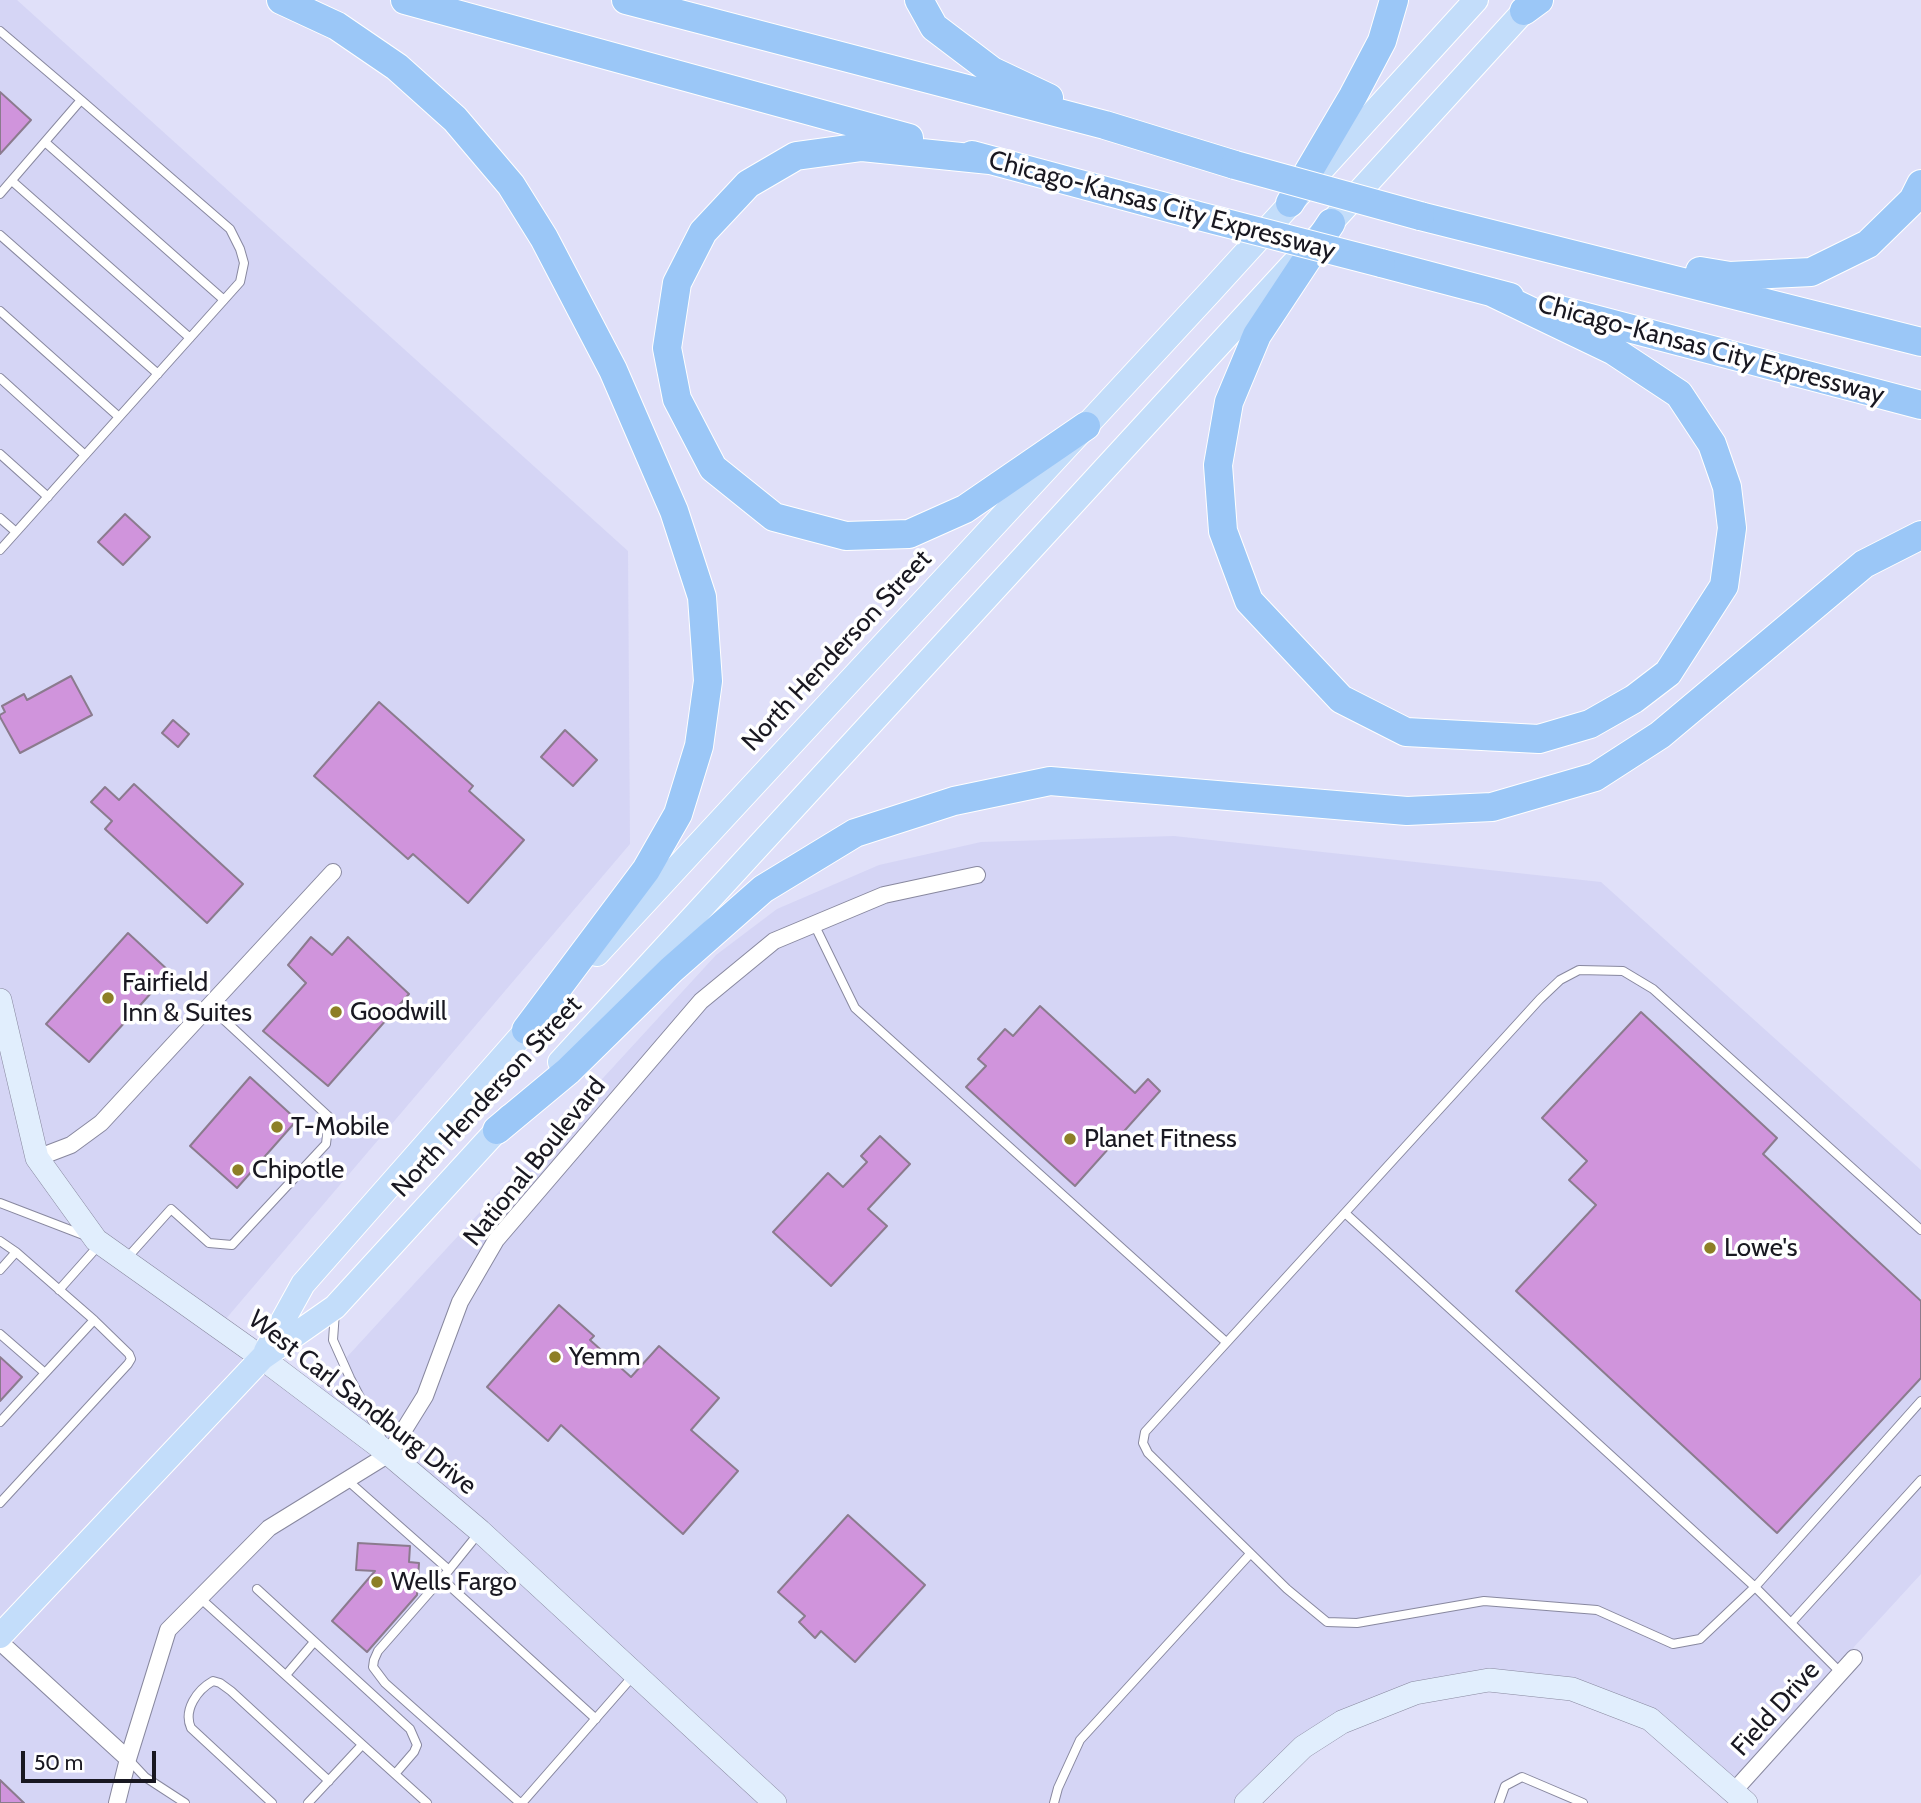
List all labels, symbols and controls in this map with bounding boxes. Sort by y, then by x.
street label: Chicago-Kansas City Expressway [985,145,1339,267]
street label: Chicago-Kansas City Expressway [1534,289,1888,411]
street label: North Henderson Street [736,544,938,758]
place label: Fairfield Inn & Suites [122,967,252,1028]
marker: Fairfield Inn & Suites [100,990,116,1006]
street label: North Henderson Street [386,990,588,1204]
place label: Goodwill [350,996,447,1028]
marker: Goodwill [328,1004,344,1020]
street label: National Boulevard [457,1071,613,1253]
place label: T-Mobile [291,1111,389,1143]
marker: T-Mobile [269,1119,285,1135]
place label: Planet Fitness [1084,1123,1237,1155]
marker: Planet Fitness [1062,1131,1078,1147]
place label: Chipotle [252,1154,344,1186]
marker: Chipotle [230,1162,246,1178]
place label: Lowe's [1724,1232,1798,1264]
marker: Lowe's [1702,1240,1718,1256]
street label: West Carl Sandburg Drive [242,1304,482,1502]
place label: Yemm [569,1341,640,1373]
marker: Yemm [547,1349,563,1365]
place label: Wells Fargo [391,1566,517,1598]
marker: Wells Fargo [369,1574,385,1590]
street label: Field Drive [1725,1655,1827,1763]
scale bar [24,1736,159,1780]
text: 50 m [34,1750,83,1775]

